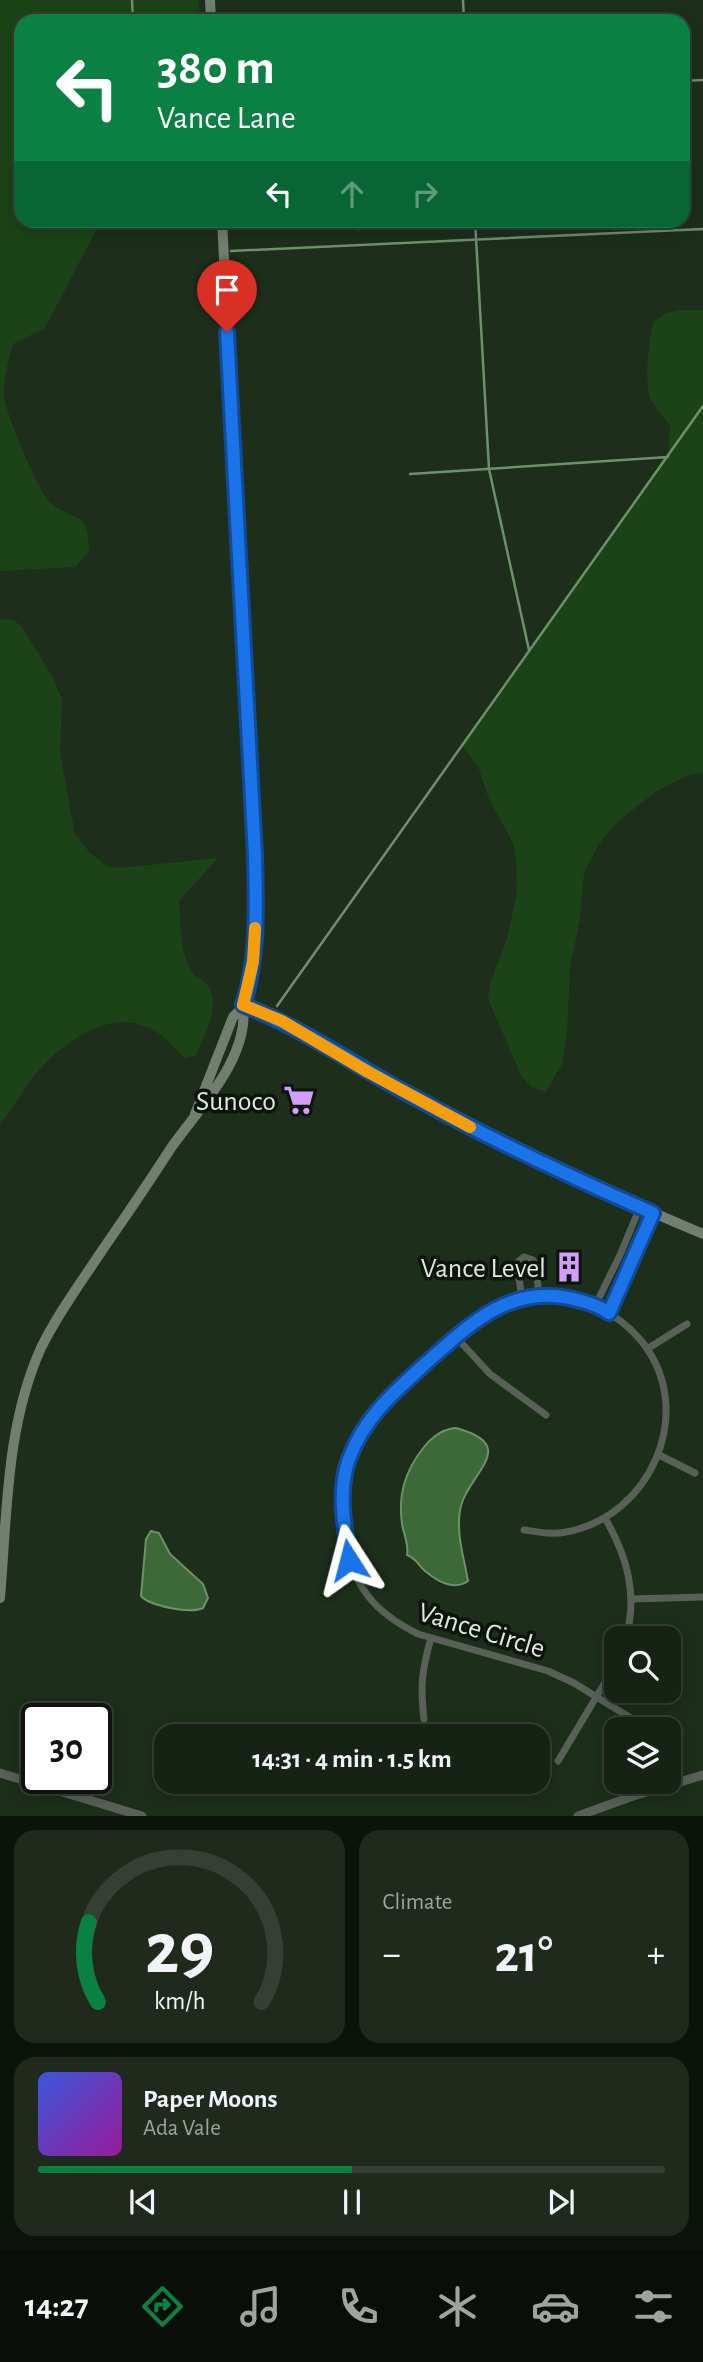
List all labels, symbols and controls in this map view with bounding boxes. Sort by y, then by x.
icon: left [42,42,133,133]
text: 380 m [157,44,275,93]
text: Vance Lane [157,102,296,134]
icon: left [260,175,298,213]
icon: ahead [333,175,371,213]
icon: right [406,175,444,213]
pin [197,260,257,332]
icon: arrive [208,271,246,309]
supermarket icon: Sunoco [282,1083,316,1117]
place label: Sunoco [196,1088,276,1116]
building icon: Vance Level [552,1250,586,1284]
place label: Vance Level [421,1255,546,1283]
position arrow [312,1523,386,1597]
street label: Vance Circle [415,1598,548,1663]
map controls [604,1626,681,1794]
button: search [604,1626,681,1703]
speed limit sign: 30 [21,1703,112,1794]
button: layers [604,1717,681,1794]
text: 14:31 · 4 min · 1.5 km [252,1746,452,1772]
text: Climate [383,1891,452,1914]
text: 29 [145,1915,214,1988]
text: 21° [495,1929,553,1981]
text: − [383,1936,401,1974]
text: + [647,1936,665,1974]
text: km/h [153,1989,205,2014]
text: Paper Moons [143,2086,278,2112]
text: Ada Vale [143,2117,221,2140]
icon: previous [124,2183,162,2221]
icon: pause [333,2183,371,2221]
icon: next [542,2183,580,2221]
icon: directions [138,2282,187,2331]
icon: music [236,2282,285,2331]
icon: phone [334,2282,383,2331]
icon: climate [433,2282,482,2331]
icon: car [531,2282,580,2331]
icon: filters [629,2282,678,2331]
text: 14:27 [25,2290,88,2322]

